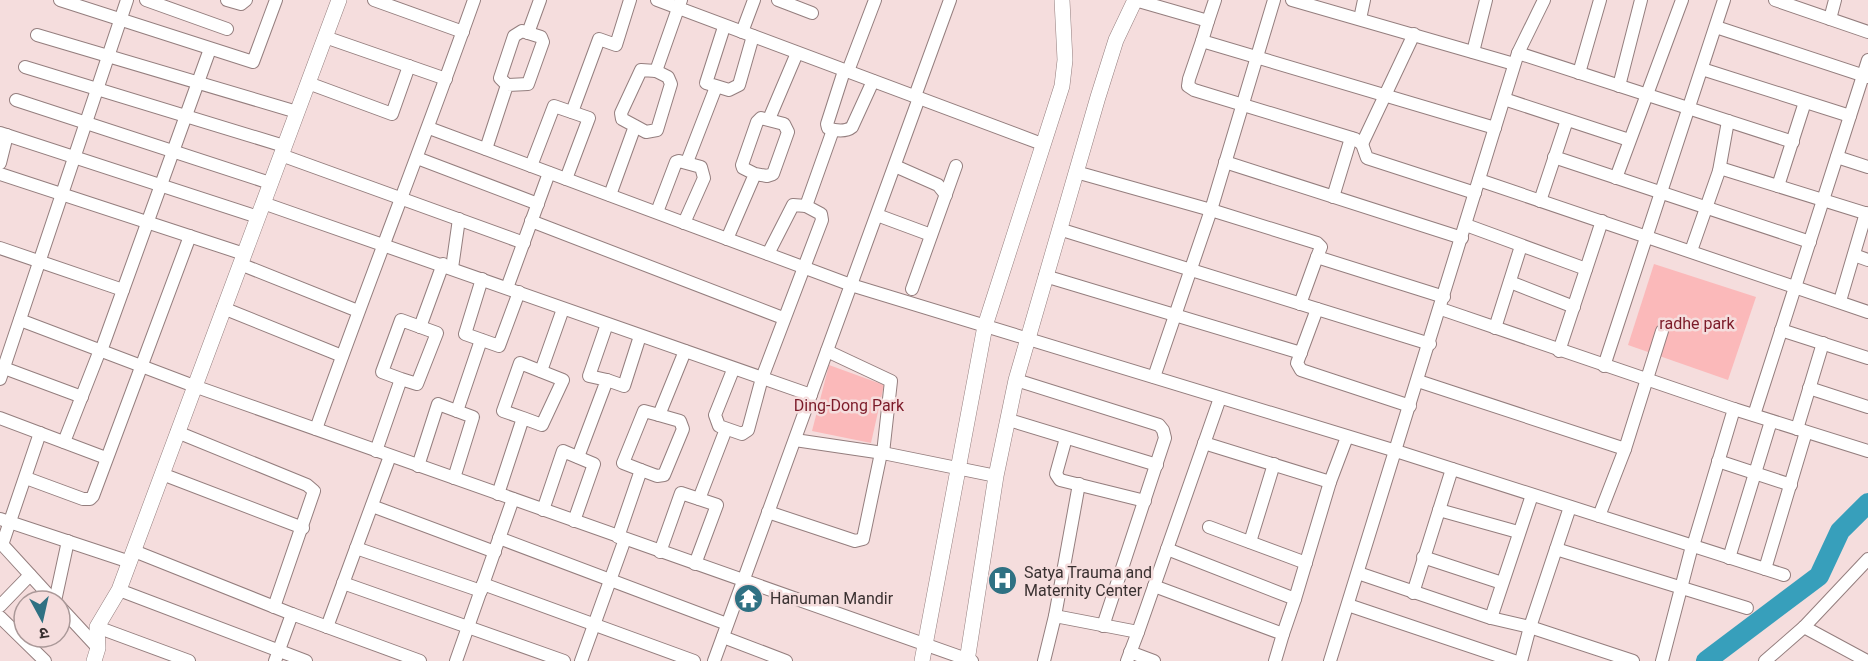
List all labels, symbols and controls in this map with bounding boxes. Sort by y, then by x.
park label: radhe park [1659,314,1736,333]
park label: Ding-Dong Park [794,396,905,415]
place label: Satya Trauma and Maternity Center [1024,563,1152,600]
hospital icon: Satya Trauma and Maternity Center [987,565,1019,597]
temple icon: Hanuman Mandir [733,582,765,614]
north arrow [12,589,72,649]
place label: Hanuman Mandir [770,589,894,608]
text: उ [37,623,50,644]

